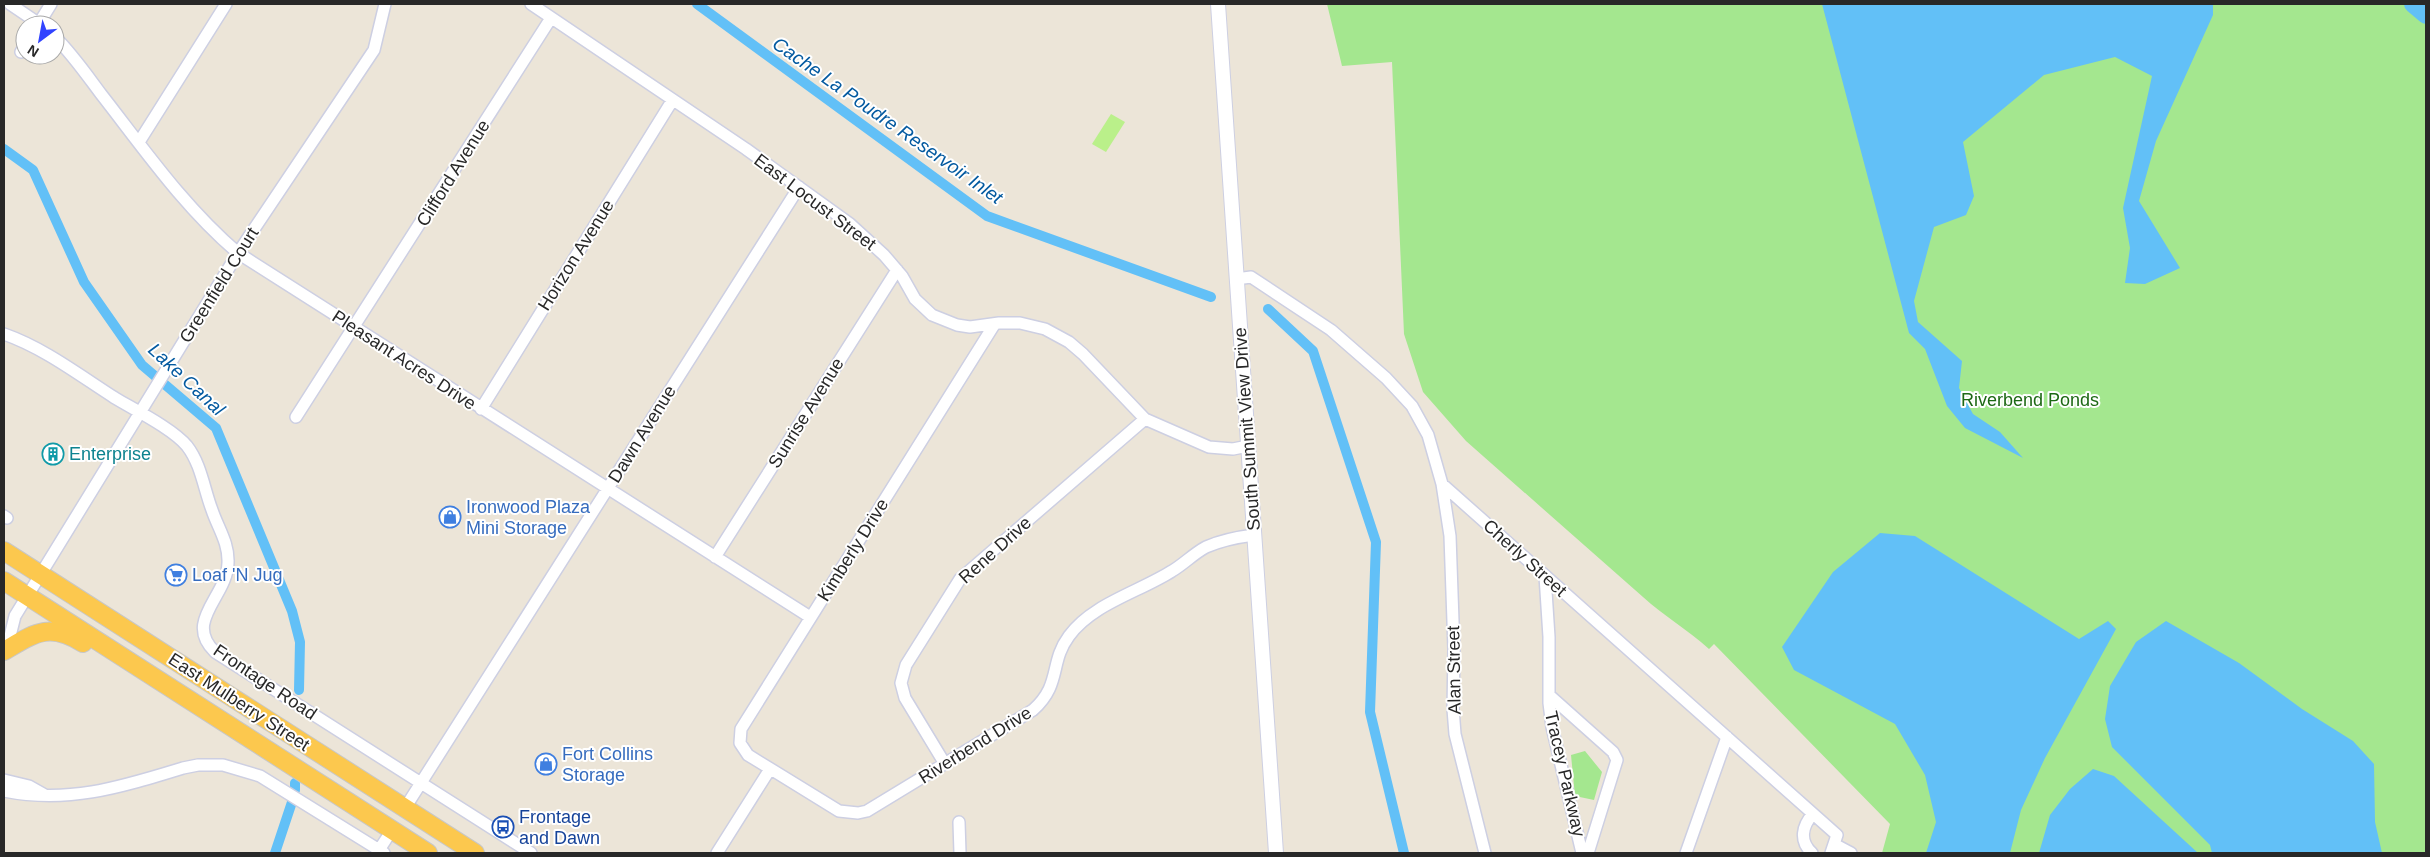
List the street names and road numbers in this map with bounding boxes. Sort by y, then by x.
street label: Clifford Avenue [412,116,494,230]
street label: East Locust Street [750,150,880,254]
street label: Horizon Avenue [534,196,618,314]
street label: Greenfield Court [176,224,262,346]
street label: Pleasant Acres Drive [328,306,480,414]
street label: South Summit View Drive [1230,327,1264,531]
street label: Sunrise Avenue [764,354,848,472]
street label: Dawn Avenue [604,382,680,486]
street label: Kimberly Drive [814,495,892,605]
street label: Rene Drive [955,512,1035,588]
street label: Cherly Street [1479,515,1571,601]
street label: Alan Street [1443,625,1465,715]
street label: Frontage Road [210,640,320,724]
street label: East Mulberry Street [165,649,313,755]
street label: Riverbend Drive [915,702,1035,788]
street label: Tracey Parkway [1541,709,1589,839]

